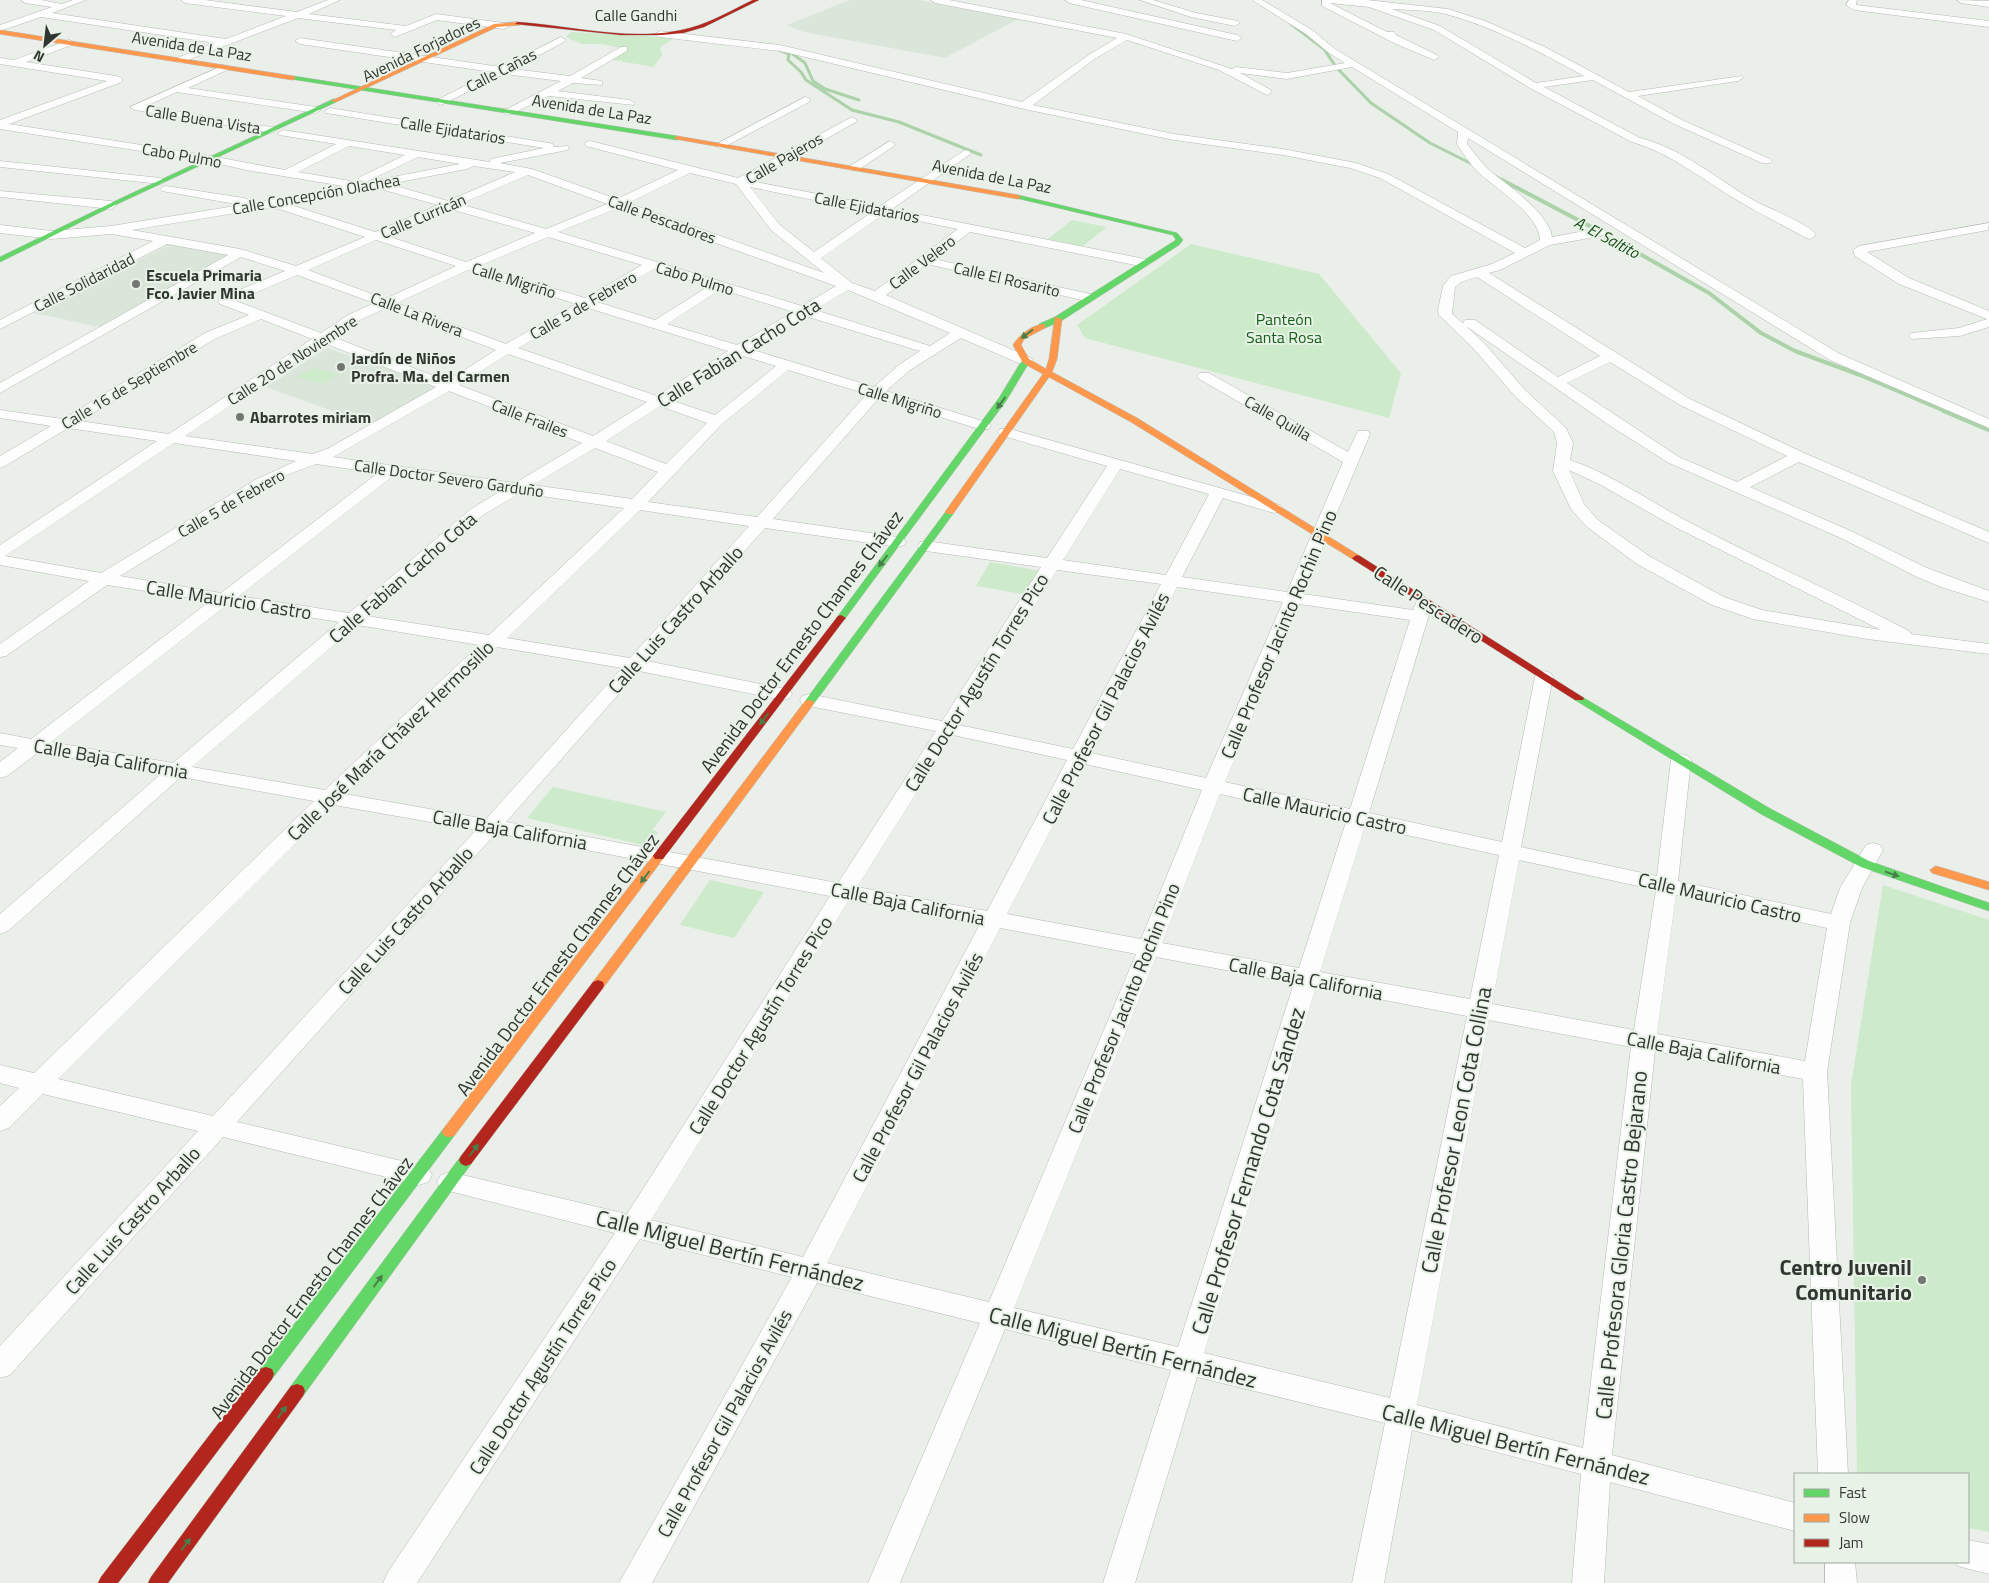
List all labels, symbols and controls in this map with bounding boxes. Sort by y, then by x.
street label: Calle Gandhi [595,3,677,27]
street label: Avenida Forjadores [358,10,484,88]
north arrow [20,20,70,70]
street label: Avenida de La Paz [130,25,254,67]
street label: Calle Cañas [461,42,541,98]
text: N [29,45,48,68]
street label: Avenida de La Paz [530,88,654,130]
street label: Calle Buena Vista [144,98,262,140]
street label: Calle Ejidatarios [398,110,508,150]
street label: Calle Pajeros [741,126,827,190]
street label: Cabo Pulmo [140,136,224,174]
street label: Avenida de La Paz [930,153,1054,199]
street label: Calle Concepción Olachea [230,167,402,221]
street label: Calle Ejidatarios [812,185,922,229]
street label: Calle Curricán [376,187,470,245]
street label: Calle Pescadores [605,188,719,250]
water label: A. El Saltito [1570,210,1645,265]
street label: Calle Velero [884,229,960,295]
street label: Calle Solidaridad [29,246,139,318]
street label: Cabo Pulmo [653,255,737,301]
street label: Calle El Rosarito [951,255,1063,303]
street label: Calle Migriño [469,256,559,304]
place label: Escuela Primaria Fco. Javier Mina [146,263,262,305]
street label: Calle 5 de Febrero [525,265,641,345]
marker: Escuela Primaria Fco. Javier Mina [130,278,142,290]
street label: Calle La Rivera [367,285,467,343]
street label: Calle Fabian Cacho Cota [651,290,826,414]
park label: Panteón Santa Rosa [1246,307,1322,349]
street label: Calle 20 de Noviembre [222,309,362,411]
one-way arrow [1021,329,1034,339]
street label: Calle 16 de Septiembre [56,335,202,435]
place label: Jardín de Niños Profra. Ma. del Carmen [351,346,510,388]
marker: Jardín de Niños Profra. Ma. del Carmen [335,361,347,373]
street label: Calle Migriño [855,376,945,424]
street label: Calle Quilla [1240,389,1316,447]
street label: Calle Frailes [488,392,572,444]
one-way arrow [995,396,1006,409]
place label: Abarrotes miriam [250,405,371,429]
marker: Abarrotes miriam [234,411,246,423]
street label: Calle Doctor Severo Garduño [353,453,545,503]
street label: Calle 5 de Febrero [173,463,289,543]
street label: Avenida Doctor Ernesto Channes Chávez [692,503,910,779]
street label: Calle Fabian Cacho Cota [321,504,483,650]
street label: Calle Profesor Jacinto Rochin Pino [1212,505,1344,763]
street label: Calle Luis Castro Arballo [600,538,750,700]
one-way arrow [878,554,888,568]
street label: Calle Pescadero [1368,558,1490,650]
street label: Calle Doctor Agustín Torres Pico [897,567,1055,797]
street label: Calle Mauricio Castro [144,572,314,626]
street label: Calle Profesor Gil Palacios Avilés [1034,587,1176,829]
street label: Calle José María Chávez Hermosillo [280,633,500,847]
one-way arrow [759,712,769,726]
street label: Calle Baja California [31,730,191,786]
street label: Calle Mauricio Castro [1240,778,1410,842]
street label: Calle Baja California [430,801,590,857]
street label: Avenida Doctor Ernesto Channes Chávez [448,826,666,1102]
street label: Calle Luis Castro Arballo [330,839,480,1001]
street label: Calle Mauricio Castro [1635,864,1805,930]
one-way arrow [640,870,650,884]
one-way arrow [1884,870,1899,878]
street label: Calle Baja California [828,874,988,932]
street label: Calle Profesor Jacinto Rochin Pino [1059,878,1187,1138]
street label: Calle Doctor Agustín Torres Pico [681,910,839,1140]
street label: Calle Profesor Gil Palacios Avilés [844,947,990,1187]
street label: Calle Baja California [1226,949,1386,1007]
street label: Calle Profesor Leon Cota Collina [1412,984,1500,1276]
street label: Calle Profesor Fernando Cota Sández [1182,1003,1314,1339]
street label: Calle Baja California [1624,1023,1784,1081]
street label: Calle Profesora Gloria Castro Bejarano [1586,1069,1656,1421]
street label: Calle Luis Castro Arballo [57,1139,207,1301]
one-way arrow [469,1143,479,1157]
street label: Avenida Doctor Ernesto Channes Chávez [202,1149,420,1425]
street label: Calle Miguel Bertín Fernández [592,1200,868,1300]
place label: Centro Juvenil Comunitario [1779,1250,1912,1309]
street label: Calle Doctor Agustín Torres Pico [461,1252,623,1480]
one-way arrow [373,1274,383,1288]
marker: Centro Juvenil Comunitario [1916,1274,1928,1286]
street label: Calle Miguel Bertín Fernández [985,1297,1261,1397]
street label: Calle Profesor Gil Palacios Avilés [649,1303,799,1542]
street label: Calle Miguel Bertín Fernández [1378,1394,1654,1494]
one-way arrow [277,1405,287,1419]
legend [1794,1473,1969,1563]
text: Fast [1839,1481,1867,1504]
text: Slow [1839,1506,1870,1529]
text: Jam [1839,1531,1863,1554]
one-way arrow [181,1537,191,1551]

